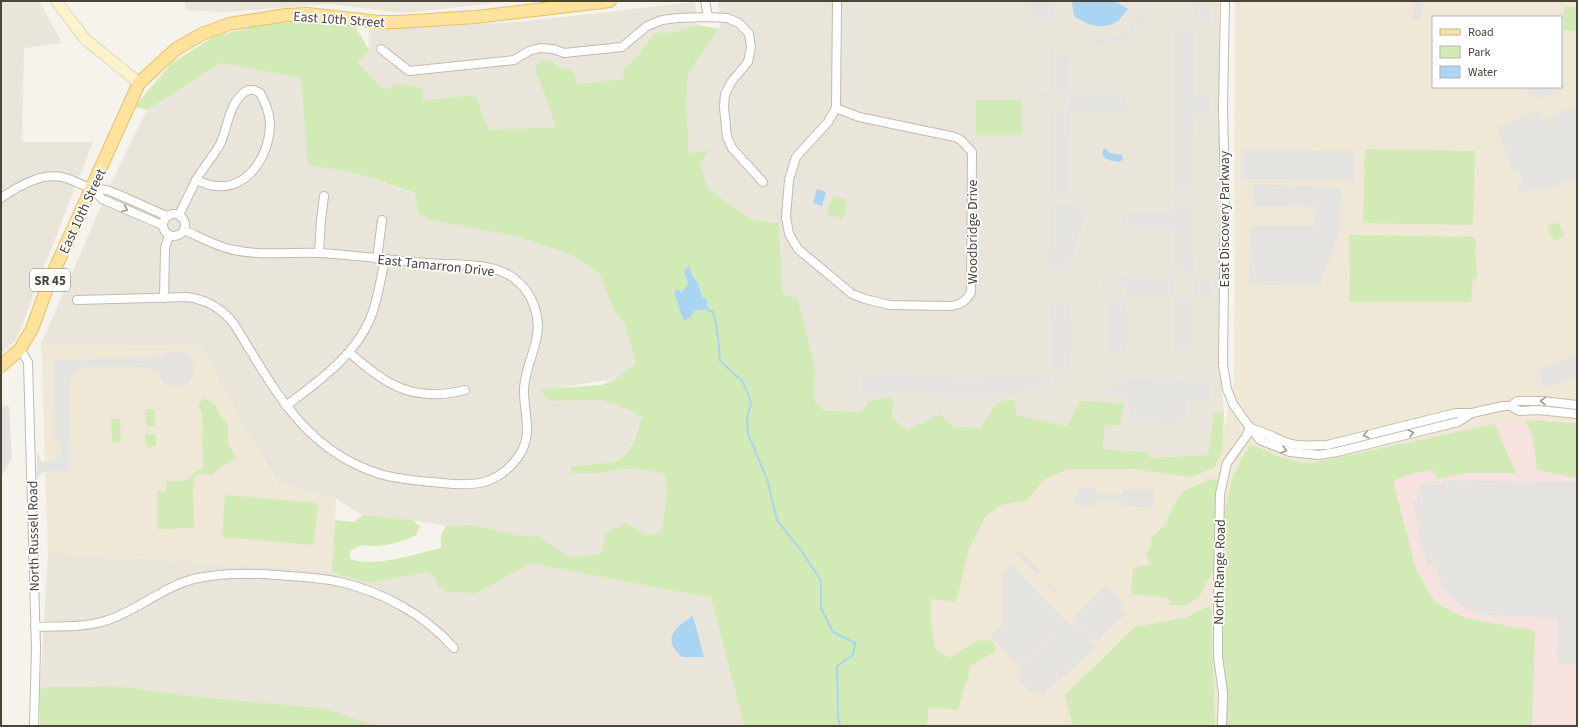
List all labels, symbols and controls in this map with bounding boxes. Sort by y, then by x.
street label: East 10th Street [292,7,386,33]
legend [1432,16,1562,88]
text: Road [1468,24,1494,41]
text: Park [1468,44,1490,61]
text: Water [1468,64,1498,81]
street label: East Discovery Parkway [1215,150,1235,287]
street label: East 10th Street [54,165,111,257]
street label: Woodbridge Drive [963,180,983,284]
one-way arrow [120,204,128,212]
street label: East Tamarron Drive [376,250,496,282]
road number: SR 45 [30,269,70,291]
one-way arrow [1540,397,1546,406]
one-way arrow [1363,430,1370,439]
one-way arrow [1408,430,1414,438]
one-way arrow [1280,445,1287,454]
street label: North Russell Road [23,480,45,592]
street label: North Range Road [1209,519,1231,625]

